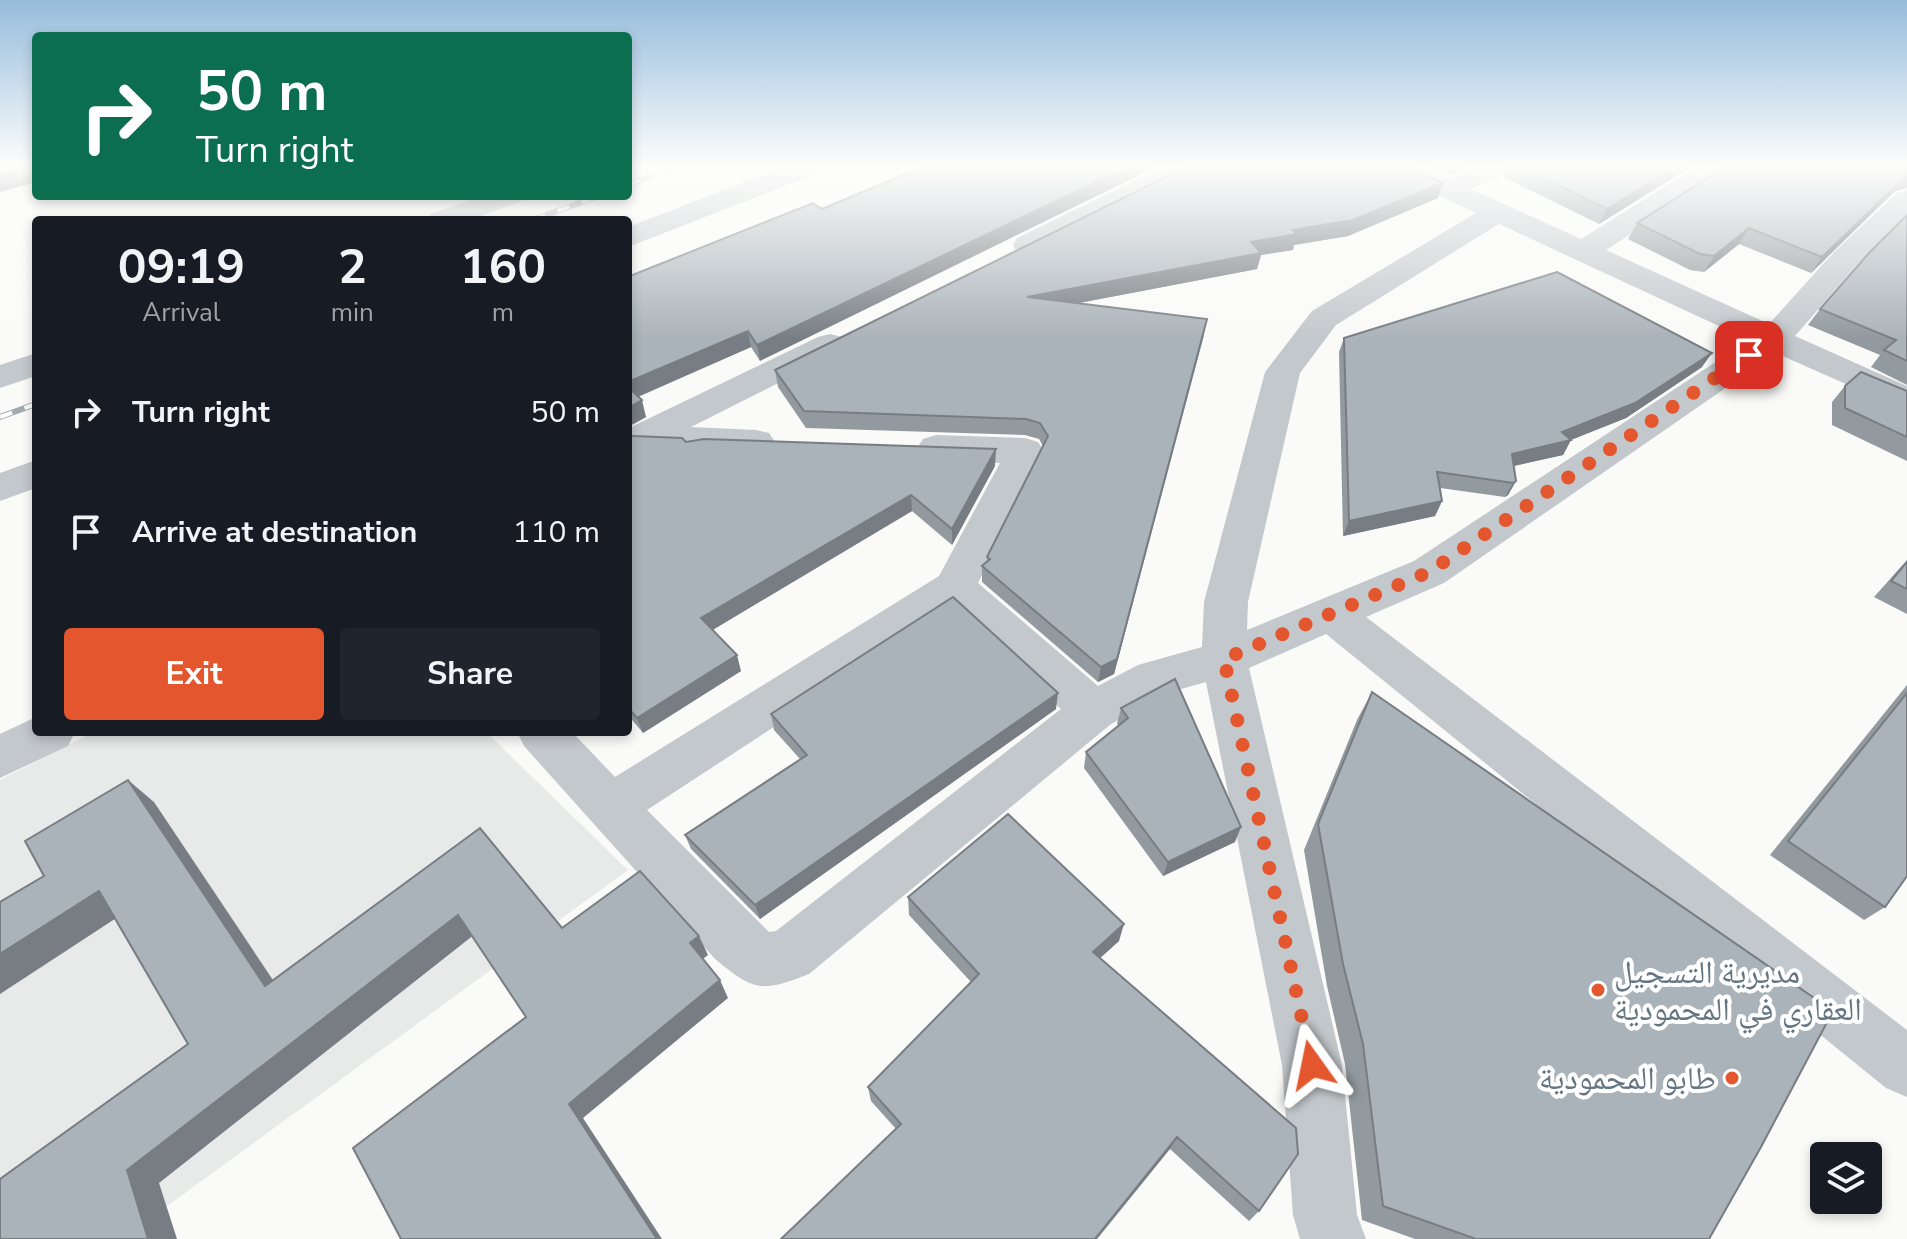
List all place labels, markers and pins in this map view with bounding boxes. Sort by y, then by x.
pin [1715,321,1783,389]
place label: مديرية التسجيل العقاري في المحمودية [1614,951,1862,1034]
marker: مديرية التسجيل العقاري في المحمودية [1589,981,1607,999]
place label: طابو المحمودية [1539,1057,1716,1100]
marker: طابو المحمودية [1723,1069,1741,1087]

